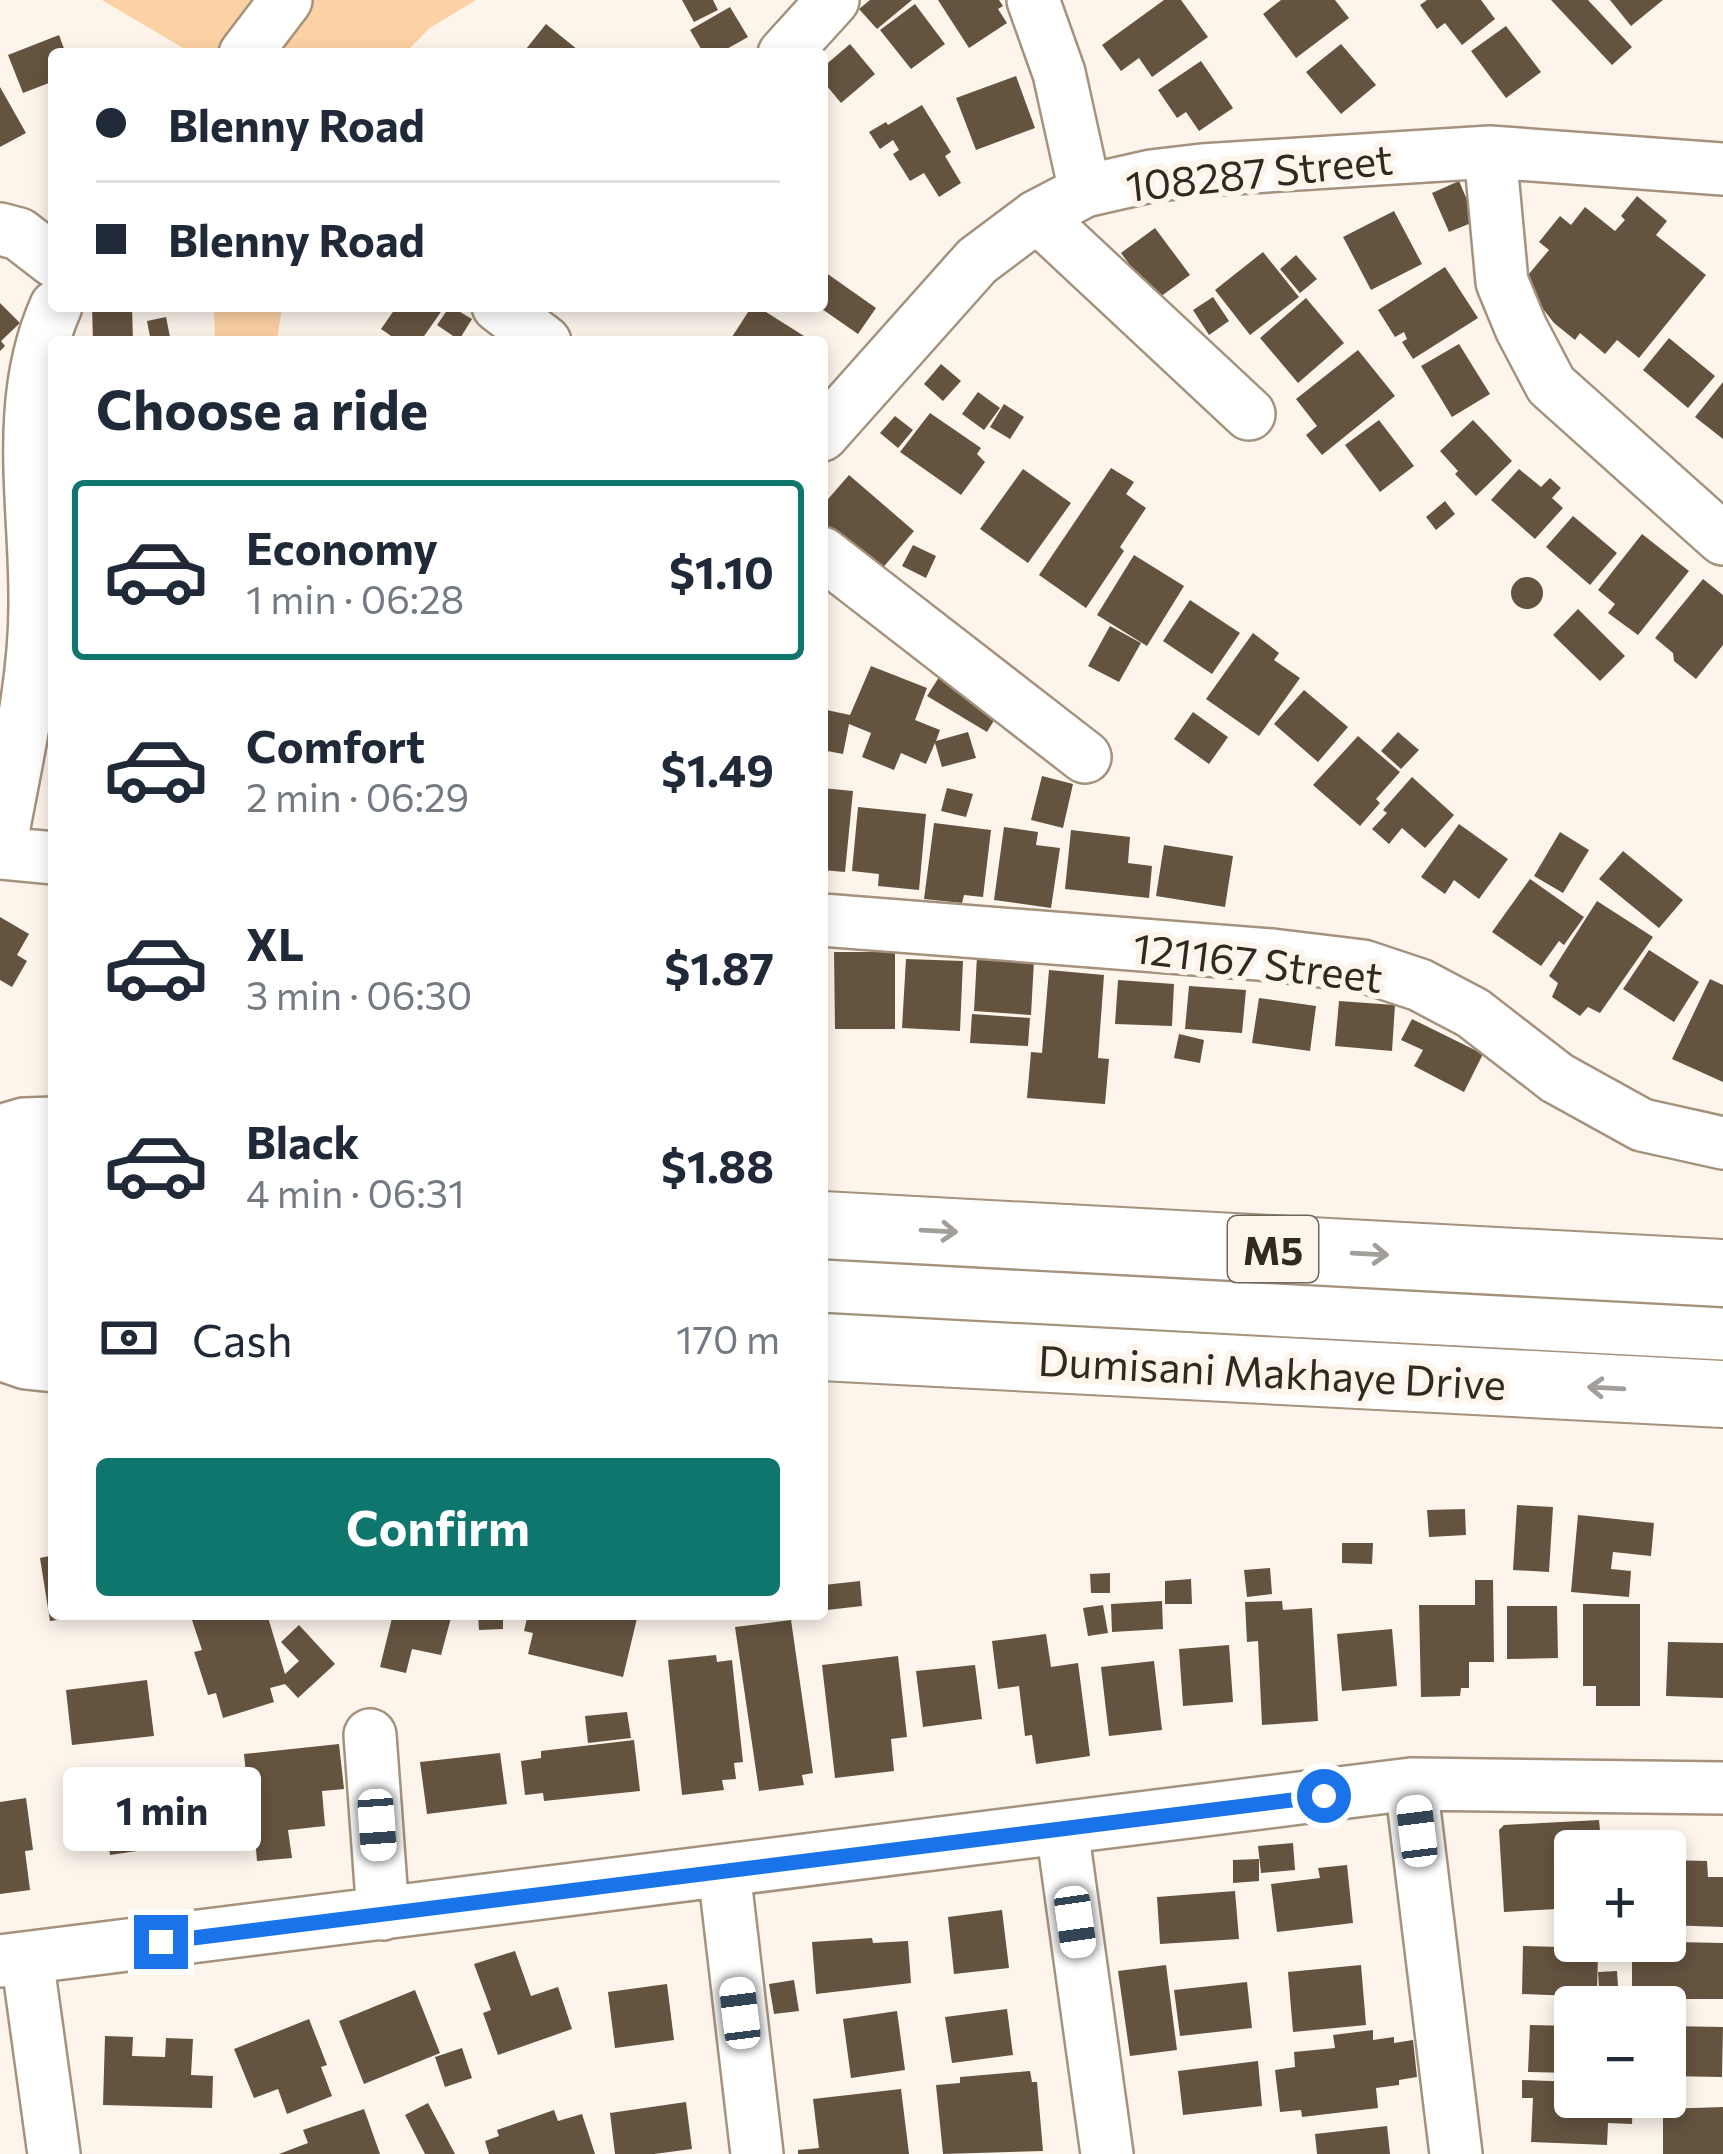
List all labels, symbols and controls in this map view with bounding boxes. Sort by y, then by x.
text: Blenny Road [168,96,425,151]
street label: 108287 Street [1123,131,1395,211]
text: Blenny Road [168,211,425,266]
text: Choose a ride [96,375,428,441]
icon: car [102,516,210,624]
text: Economy [246,519,438,574]
text: $1.10 [669,543,774,598]
text: 1 min · 06:28 [246,574,464,622]
icon: car [102,714,210,822]
text: Comfort [246,717,425,772]
text: $1.49 [661,741,774,796]
text: 2 min · 06:29 [246,772,469,820]
icon: car [102,912,210,1020]
text: XL [246,915,304,970]
street label: 121167 Street [1130,920,1386,1002]
text: $1.87 [664,939,774,994]
text: 3 min · 06:30 [246,970,472,1018]
icon: car [102,1110,210,1218]
text: Black [246,1113,359,1168]
text: $1.88 [661,1137,774,1192]
text: 4 min · 06:31 [246,1168,465,1216]
road number: M5 [1228,1216,1318,1282]
one-way arrow [919,1220,958,1243]
one-way arrow [1350,1243,1389,1266]
icon: cash [96,1305,162,1371]
text: Cash [192,1311,293,1366]
text: 170 m [676,1314,780,1362]
street label: Dumisani Makhaye Drive [1037,1333,1507,1409]
one-way arrow [1587,1376,1626,1399]
button: Confirm [96,1458,780,1596]
callout: 1 min [62,1768,260,1852]
route start [1297,1769,1351,1823]
text: 1 min [116,1785,208,1833]
car [357,1788,397,1862]
car [1395,1793,1439,1869]
map controls [1554,1830,1686,2118]
button: + [1554,1830,1686,1962]
car [1052,1884,1098,1960]
route end [134,1915,188,1969]
car [718,1975,762,2051]
button: − [1554,1986,1686,2118]

